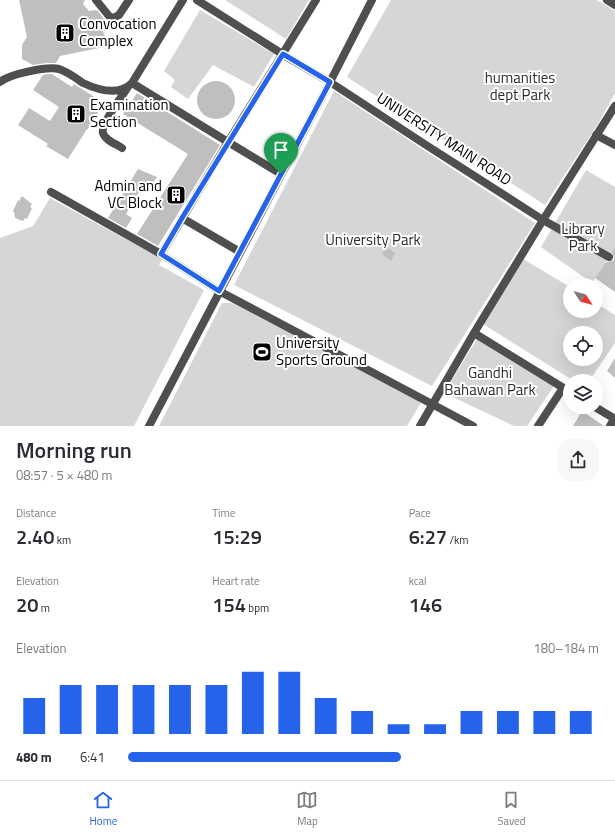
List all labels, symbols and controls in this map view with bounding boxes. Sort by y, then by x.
place label: Convocation Complex [79,12,157,52]
building icon: Convocation Complex [54,22,76,44]
park label: humanities dept Park [485,66,555,106]
street label: UNIVERSITY MAIN ROAD [372,86,516,191]
place label: Examination Section [90,93,168,133]
building icon: Examination Section [65,103,87,125]
pin [264,133,298,174]
icon: arrive [270,139,292,161]
place label: Admin and VC Block [95,174,162,214]
building icon: Admin and VC Block [165,184,187,206]
park label: Library Park [561,217,605,257]
park label: University Park [325,228,421,251]
north arrow [563,278,603,318]
map controls [563,278,603,414]
button: locate [563,326,603,366]
place label: University Sports Ground [276,331,367,371]
sports icon: University Sports Ground [251,341,273,363]
park label: Gandhi Bahawan Park [444,361,536,401]
button: layers [563,374,603,414]
text: Morning run [16,433,132,467]
button: share [557,439,599,481]
text: 08:57 · 5 × 480 m [16,465,112,485]
text: Distance [16,505,56,521]
text: Time [212,505,235,521]
text: Pace [409,505,431,521]
text: 2.40 [16,521,54,552]
text: 15:29 [212,521,262,552]
text: 6:27 [409,521,447,552]
text: km [54,532,71,548]
text: /km [447,532,468,548]
text: Elevation [16,573,59,589]
text: Heart rate [212,573,260,589]
text: kcal [409,573,427,589]
text: 20 [16,589,38,620]
text: 154 [212,589,246,620]
text: 146 [409,589,442,620]
text: m [38,600,50,616]
text: bpm [246,600,269,616]
text: Elevation [16,638,67,658]
text: 180–184 m [533,638,599,658]
text: 480 m [16,747,52,767]
text: 6:41 [80,747,105,767]
tab: Home [90,789,117,829]
tab: Map [296,789,318,829]
tab: Saved [497,789,525,829]

